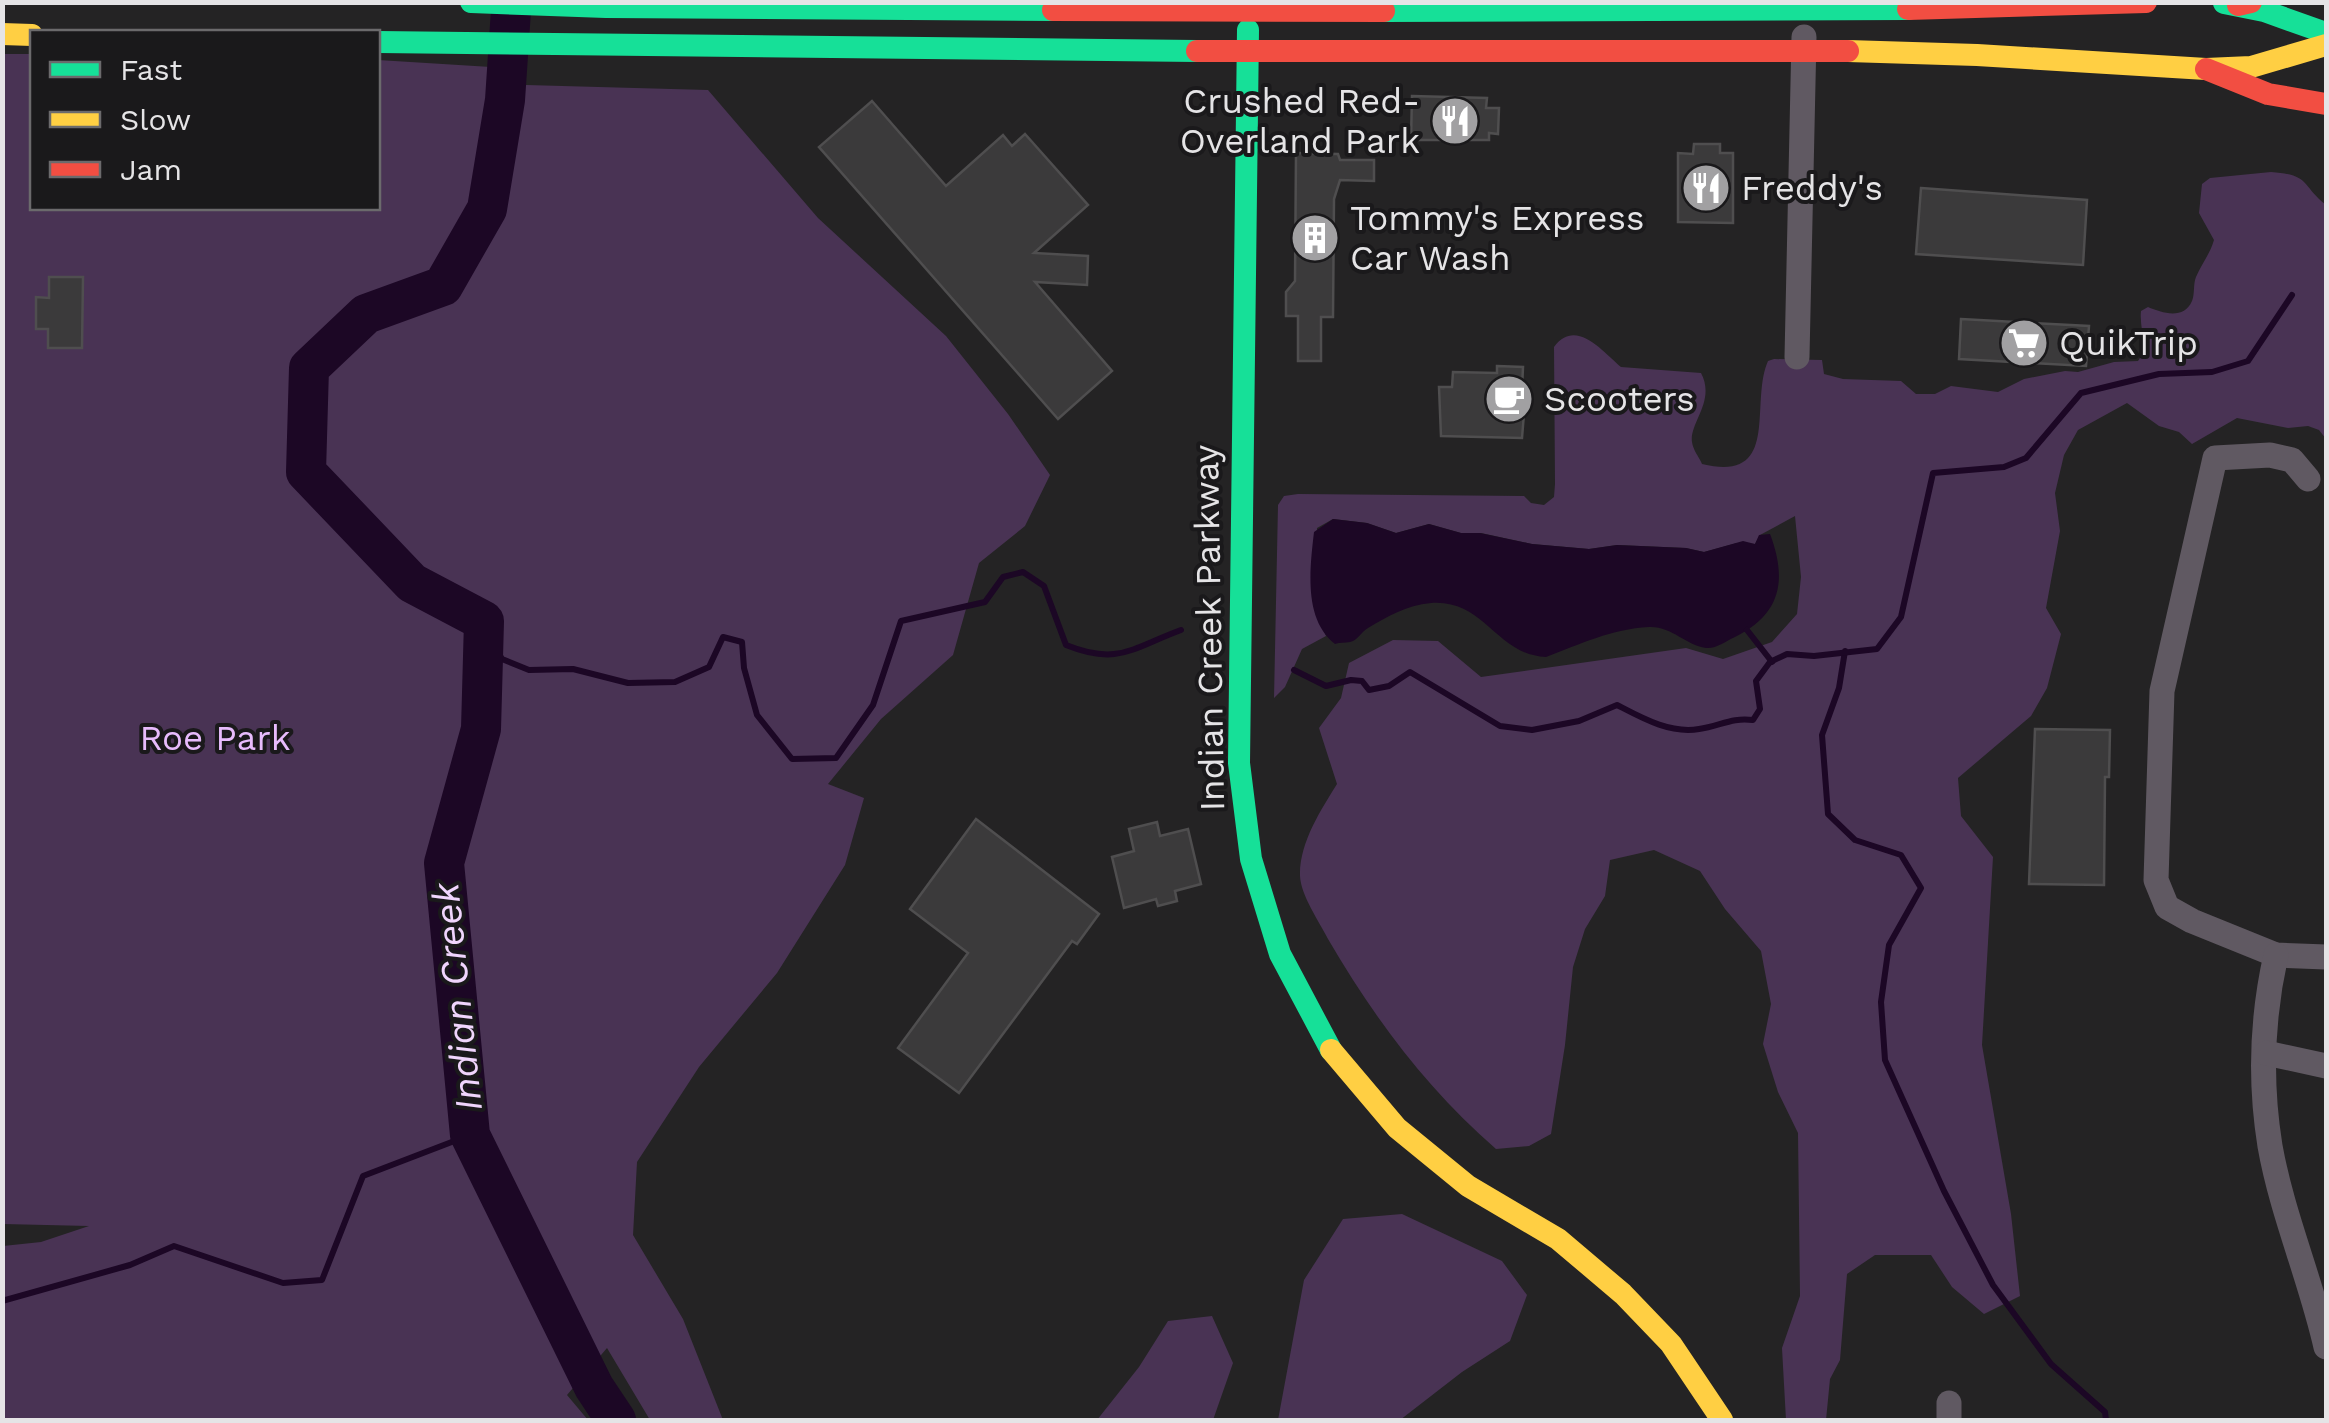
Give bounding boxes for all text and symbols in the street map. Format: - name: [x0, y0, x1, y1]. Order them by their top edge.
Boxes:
- legend: [30, 30, 380, 210]
- text: Fast: [120, 52, 183, 87]
- place label: Crushed Red- Overland Park: [1180, 80, 1420, 162]
- restaurant icon: Crushed Red- Overland Park: [1429, 95, 1481, 147]
- text: Slow: [120, 102, 191, 137]
- text: Jam: [120, 152, 182, 187]
- restaurant icon: Freddy's: [1680, 162, 1732, 214]
- place label: Freddy's: [1741, 167, 1883, 209]
- place label: Tommy's Express Car Wash: [1350, 197, 1644, 279]
- building icon: Tommy's Express Car Wash: [1289, 212, 1341, 264]
- supermarket icon: QuikTrip: [1998, 317, 2050, 369]
- place label: QuikTrip: [2059, 322, 2198, 364]
- cafe icon: Scooters: [1483, 373, 1535, 425]
- place label: Scooters: [1544, 378, 1695, 420]
- street label: Indian Creek Parkway: [1185, 444, 1233, 812]
- park label: Roe Park: [139, 717, 291, 759]
- water label: Indian Creek: [423, 879, 491, 1113]

